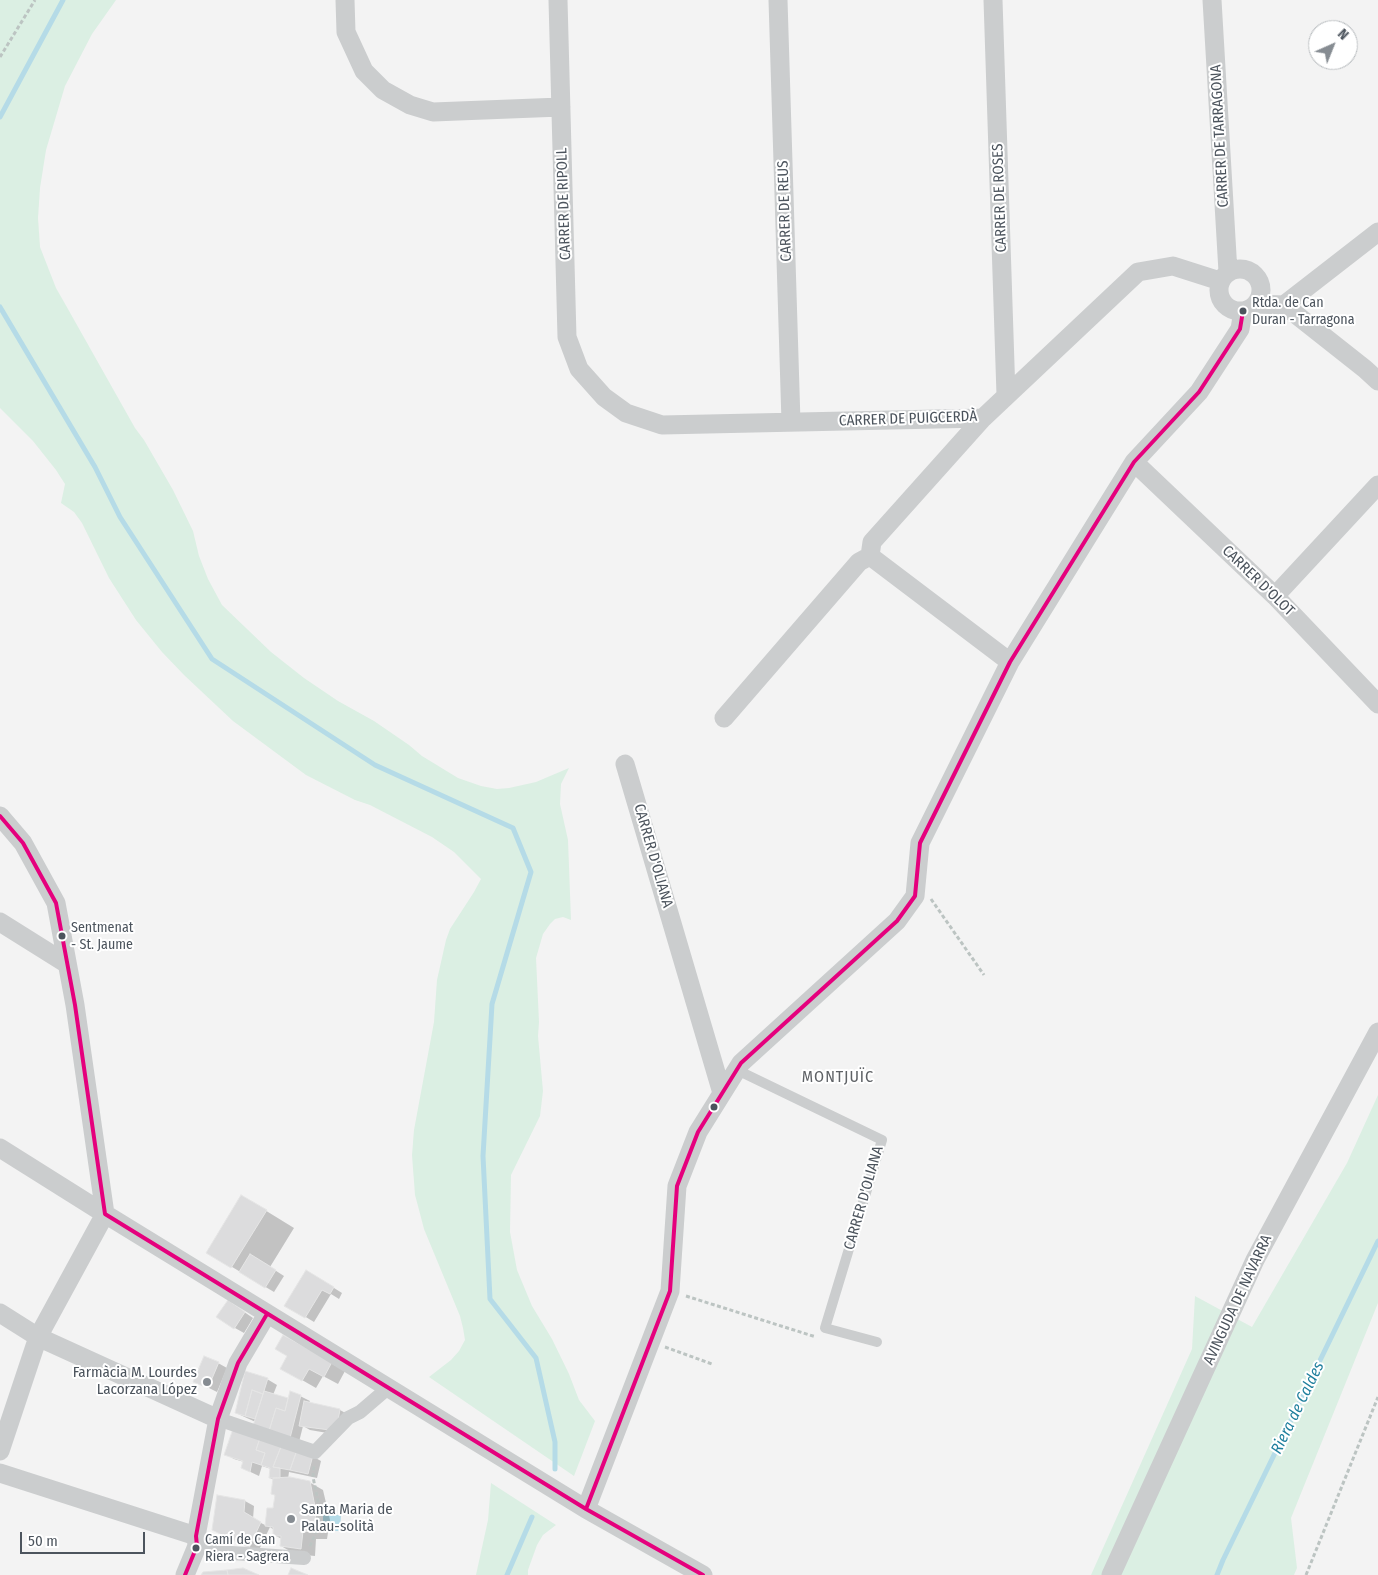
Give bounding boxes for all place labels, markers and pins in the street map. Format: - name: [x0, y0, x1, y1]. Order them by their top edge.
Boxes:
- place label: Rtda. de Can Duran - Tarragona: [1252, 295, 1355, 328]
- marker: Rtda. de Can Duran - Tarragona: [1238, 306, 1248, 316]
- place label: Sentmenat - St. Jaume: [71, 920, 133, 952]
- marker: Sentmenat - St. Jaume: [57, 931, 67, 941]
- unlabelled marker: [709, 1102, 719, 1112]
- place label: Farmàcia M. Lourdes Lacorzana López: [73, 1364, 197, 1399]
- marker: Farmàcia M. Lourdes Lacorzana López: [201, 1376, 213, 1388]
- place label: Santa Maria de Palau-solità: [301, 1501, 393, 1536]
- marker: Santa Maria de Palau-solità: [285, 1513, 297, 1525]
- place label: Camí de Can Riera - Sagrera: [205, 1532, 289, 1564]
- marker: Camí de Can Riera - Sagrera: [191, 1543, 201, 1553]

